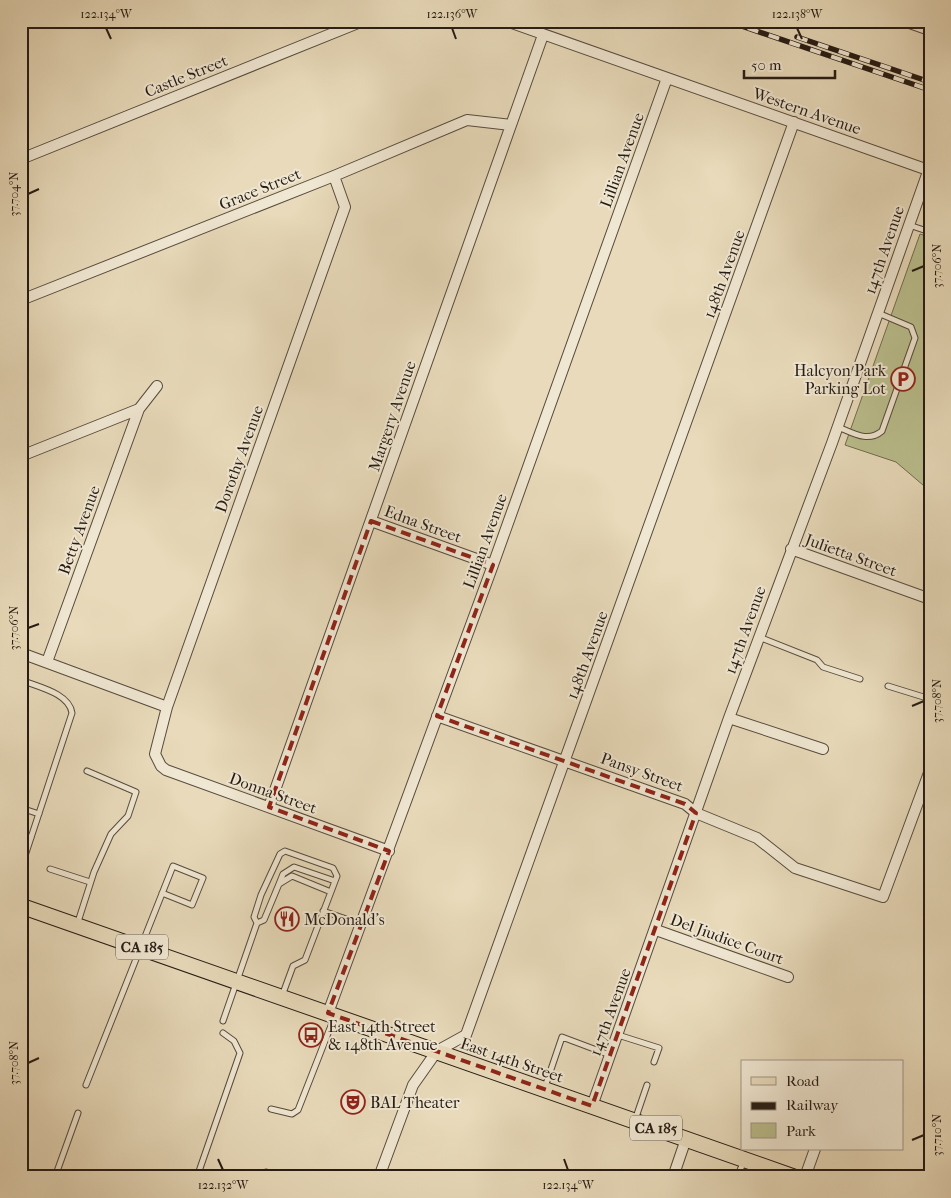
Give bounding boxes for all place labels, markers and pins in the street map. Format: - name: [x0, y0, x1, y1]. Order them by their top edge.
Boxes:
- place label: Halcyon Park Parking Lot: [794, 361, 887, 398]
- parking icon: Halcyon Park Parking Lot: [890, 366, 916, 392]
- restaurant icon: McDonald's: [274, 906, 300, 932]
- place label: McDonald's: [304, 910, 385, 929]
- place label: East 14th Street & 148th Avenue: [328, 1017, 438, 1054]
- bus stop icon: East 14th Street & 148th Avenue: [298, 1022, 324, 1048]
- theatre icon: BAL Theater: [340, 1089, 366, 1115]
- place label: BAL Theater: [370, 1093, 460, 1112]

